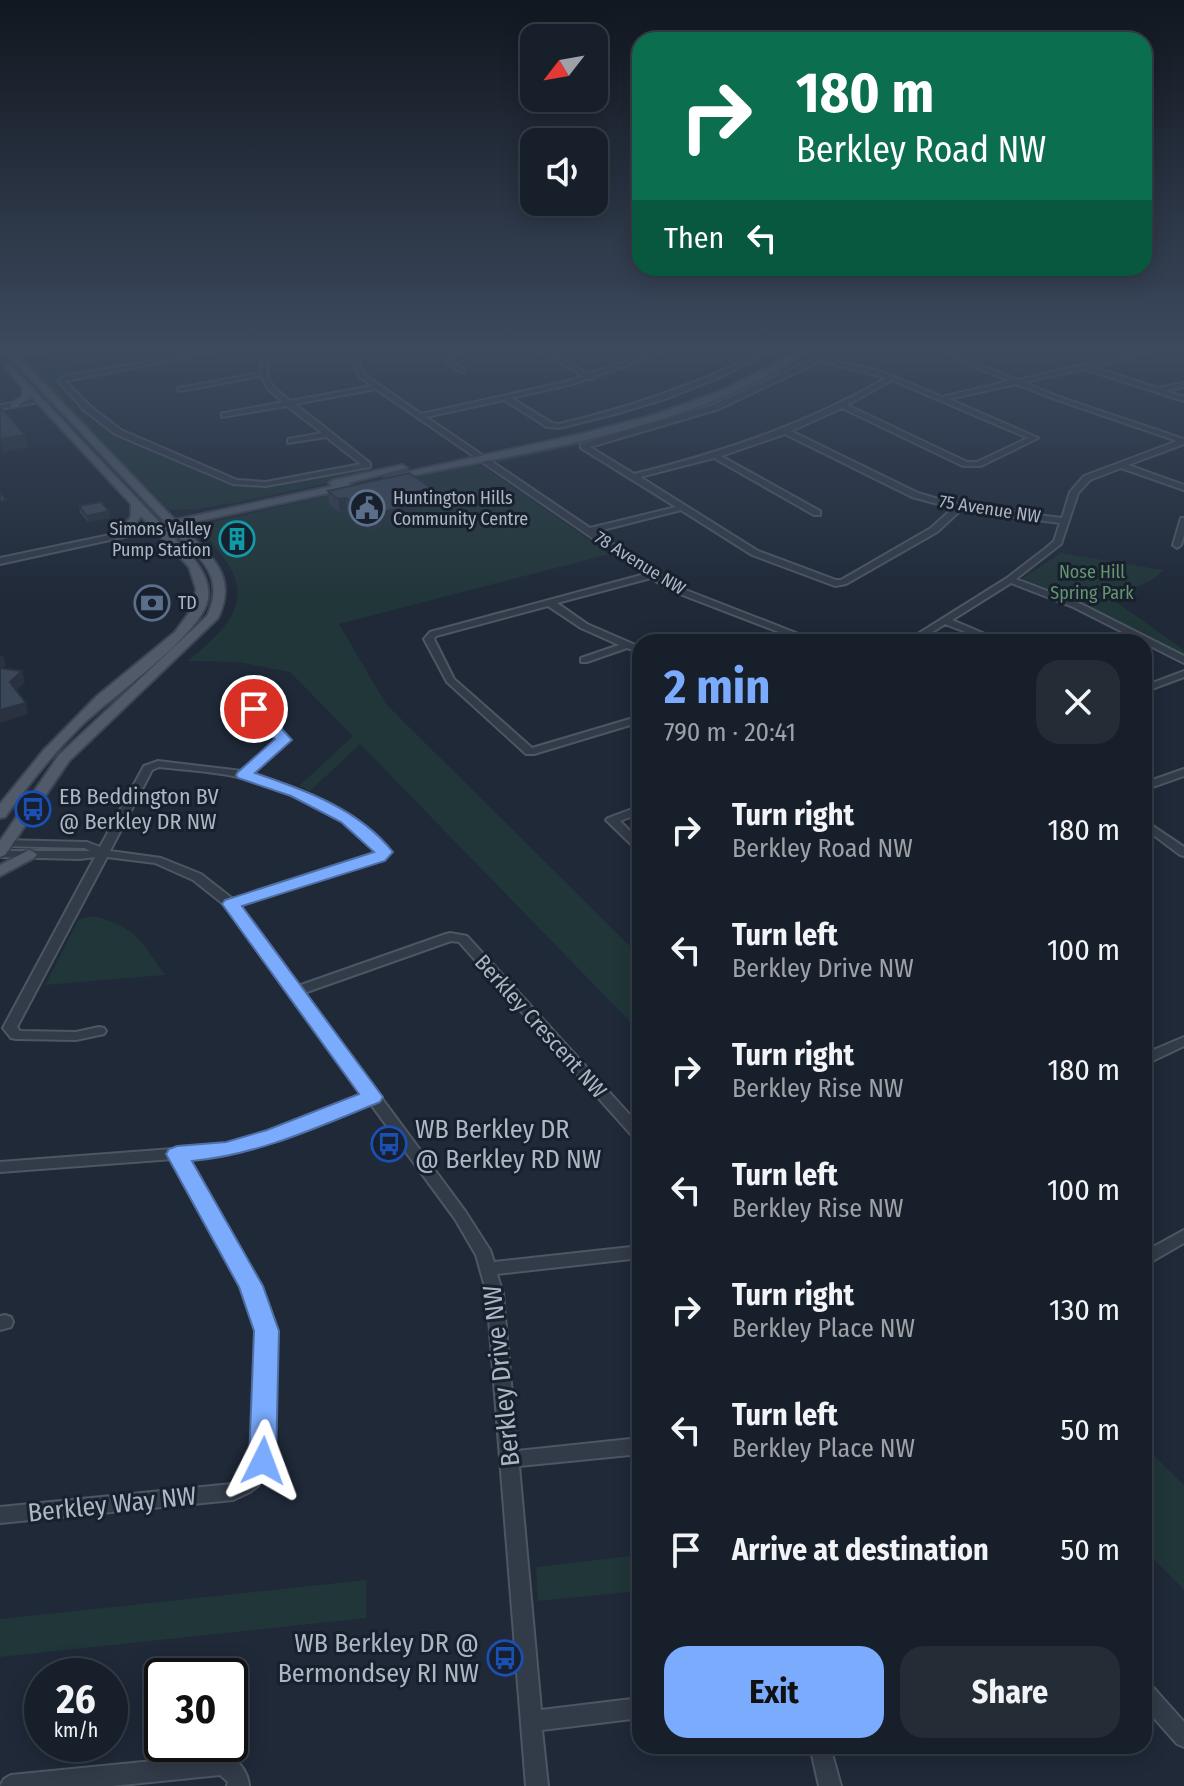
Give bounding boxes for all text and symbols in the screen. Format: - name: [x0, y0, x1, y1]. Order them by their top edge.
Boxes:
- north arrow: [520, 24, 608, 112]
- map controls: [520, 24, 608, 216]
- text: 180 m: [796, 60, 934, 127]
- icon: right: [664, 64, 768, 168]
- button: sound: [520, 128, 608, 216]
- text: Berkley Road NW: [796, 128, 1046, 172]
- icon: left: [740, 216, 784, 260]
- text: Then: [664, 220, 724, 256]
- place label: Huntington Hills Community Centre: [393, 487, 528, 530]
- public building icon: Huntington Hills Community Centre: [348, 489, 386, 527]
- street label: 75 Avenue NW: [938, 490, 1043, 528]
- place label: Simons Valley Pump Station: [109, 518, 211, 561]
- building icon: Simons Valley Pump Station: [218, 520, 256, 558]
- street label: 78 Avenue NW: [591, 526, 690, 600]
- park label: Nose Hill Spring Park: [1050, 561, 1134, 604]
- bank icon: TD: [133, 584, 171, 622]
- place label: TD: [178, 592, 197, 614]
- text: 2 min: [664, 658, 770, 716]
- button: close: [1036, 660, 1120, 744]
- pin: [220, 675, 288, 743]
- icon: arrive: [232, 687, 276, 731]
- text: 790 m · 20:41: [664, 717, 796, 748]
- place label: EB Beddington BV @ Berkley DR NW: [59, 783, 219, 835]
- bus stop icon: EB Beddington BV @ Berkley DR NW: [14, 790, 52, 828]
- text: Turn right: [732, 797, 854, 833]
- icon: right: [664, 808, 708, 852]
- text: 180 m: [1048, 812, 1120, 848]
- text: Berkley Road NW: [732, 833, 913, 864]
- text: Turn left: [732, 917, 838, 953]
- icon: left: [664, 928, 708, 972]
- text: 100 m: [1047, 932, 1120, 968]
- street label: Berkley Crescent NW: [469, 949, 612, 1104]
- text: Berkley Drive NW: [732, 953, 914, 984]
- text: Turn right: [732, 1037, 854, 1073]
- icon: right: [664, 1048, 708, 1092]
- text: 180 m: [1048, 1052, 1120, 1088]
- text: Berkley Rise NW: [732, 1073, 903, 1104]
- place label: WB Berkley DR @ Berkley RD NW: [415, 1114, 601, 1175]
- bus stop icon: WB Berkley DR @ Berkley RD NW: [370, 1125, 408, 1163]
- text: Turn left: [732, 1157, 838, 1193]
- icon: left: [664, 1168, 708, 1212]
- text: 100 m: [1047, 1172, 1120, 1208]
- text: Berkley Rise NW: [732, 1193, 903, 1224]
- text: Turn right: [732, 1277, 854, 1313]
- street label: Berkley Drive NW: [477, 1284, 526, 1468]
- icon: right: [664, 1288, 708, 1332]
- text: 130 m: [1049, 1292, 1120, 1328]
- text: Berkley Place NW: [732, 1313, 915, 1344]
- text: Turn left: [732, 1397, 838, 1433]
- icon: left: [664, 1408, 708, 1452]
- text: 50 m: [1060, 1412, 1120, 1448]
- position arrow: [221, 1419, 305, 1503]
- text: Berkley Place NW: [732, 1433, 915, 1464]
- street label: Berkley Way NW: [26, 1480, 198, 1529]
- icon: arrive: [664, 1528, 708, 1572]
- text: Arrive at destination: [732, 1532, 989, 1568]
- text: 50 m: [1060, 1532, 1120, 1568]
- place label: WB Berkley DR @ Bermondsey RI NW: [278, 1628, 479, 1689]
- bus stop icon: WB Berkley DR @ Bermondsey RI NW: [486, 1639, 524, 1677]
- button: Exit: [664, 1646, 884, 1738]
- button: Share: [900, 1646, 1120, 1738]
- speed limit sign: 30: [144, 1658, 248, 1762]
- text: 26: [56, 1676, 96, 1724]
- text: km/h: [54, 1718, 98, 1742]

